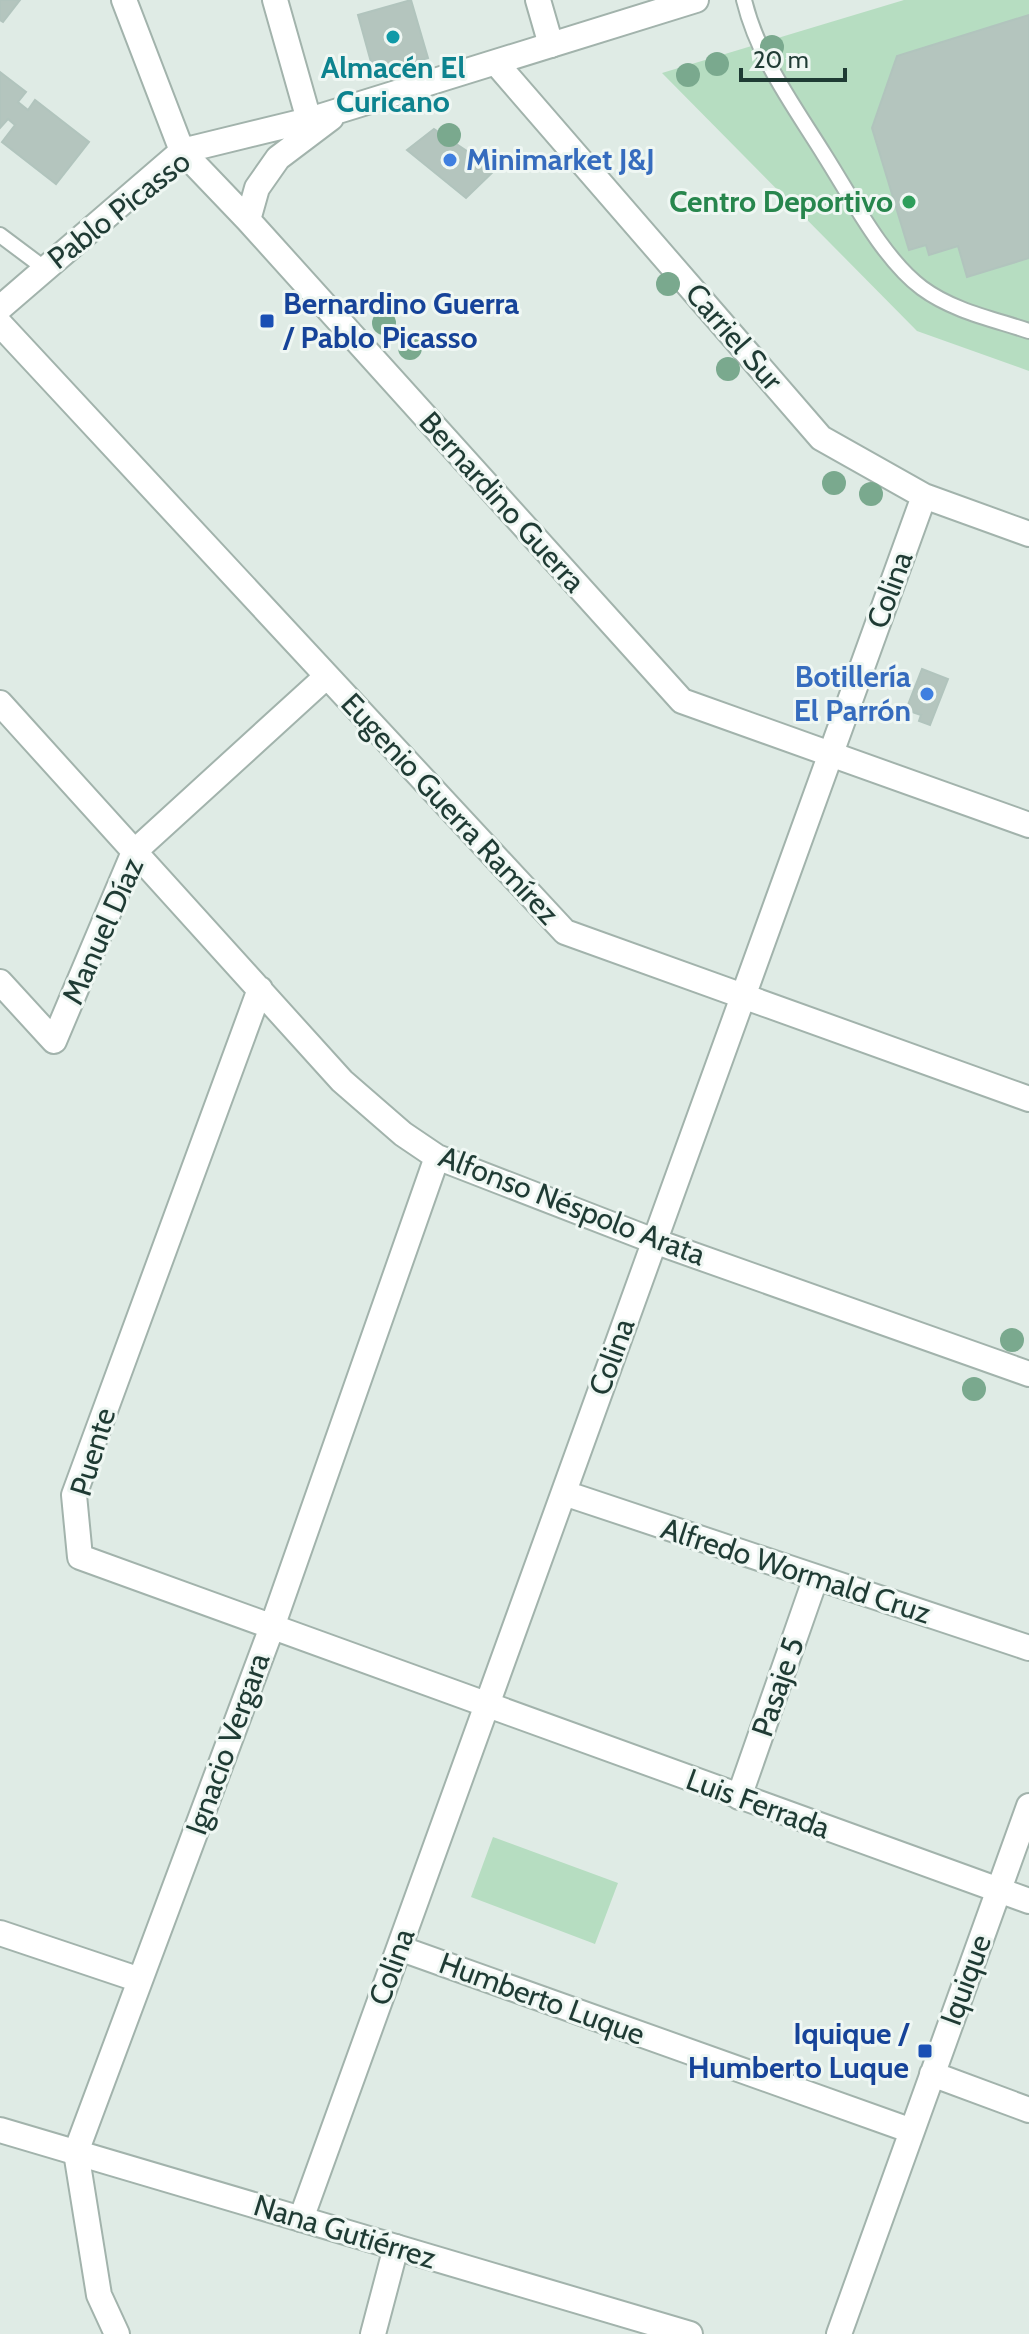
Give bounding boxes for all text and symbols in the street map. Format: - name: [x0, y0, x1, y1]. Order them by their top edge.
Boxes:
- marker: Almacén El Curicano: [384, 28, 402, 46]
- scale bar: [741, 32, 845, 82]
- text: 20 m: [753, 45, 809, 74]
- place label: Almacén El Curicano: [321, 49, 465, 120]
- place label: Minimarket J&J: [466, 141, 655, 178]
- street label: Pablo Picasso: [40, 142, 197, 277]
- marker: Minimarket J&J: [441, 151, 459, 169]
- place label: Centro Deportivo: [669, 183, 893, 220]
- marker: Centro Deportivo: [900, 193, 918, 211]
- street label: Carriel Sur: [678, 276, 791, 398]
- place label: Bernardino Guerra / Pablo Picasso: [282, 285, 519, 356]
- marker: Bernardino Guerra / Pablo Picasso: [258, 312, 276, 330]
- street label: Bernardino Guerra: [412, 404, 594, 600]
- street label: Colina: [859, 546, 921, 633]
- place label: Botillería El Parrón: [794, 658, 911, 729]
- street label: Eugenio Guerra Ramírez: [334, 685, 567, 932]
- marker: Botillería El Parrón: [918, 685, 936, 703]
- street label: Manuel Díaz: [54, 852, 151, 1010]
- street label: Alfonso Néspolo Arata: [434, 1138, 711, 1274]
- street label: Colina: [581, 1313, 643, 1400]
- street label: Puente: [62, 1403, 123, 1500]
- street label: Alfredo Wormald Cruz: [657, 1509, 936, 1632]
- street label: Pasaje 5: [743, 1632, 812, 1741]
- street label: Ignacio Vergara: [178, 1647, 278, 1840]
- street label: Luis Ferrada: [681, 1760, 836, 1847]
- street label: Colina: [361, 1923, 423, 2010]
- street label: Iquique: [932, 1929, 999, 2030]
- street label: Humberto Luque: [434, 1944, 650, 2053]
- place label: Iquique / Humberto Luque: [688, 2015, 910, 2086]
- marker: Iquique / Humberto Luque: [916, 2042, 934, 2060]
- street label: Nana Gutiérrez: [250, 2186, 441, 2277]

